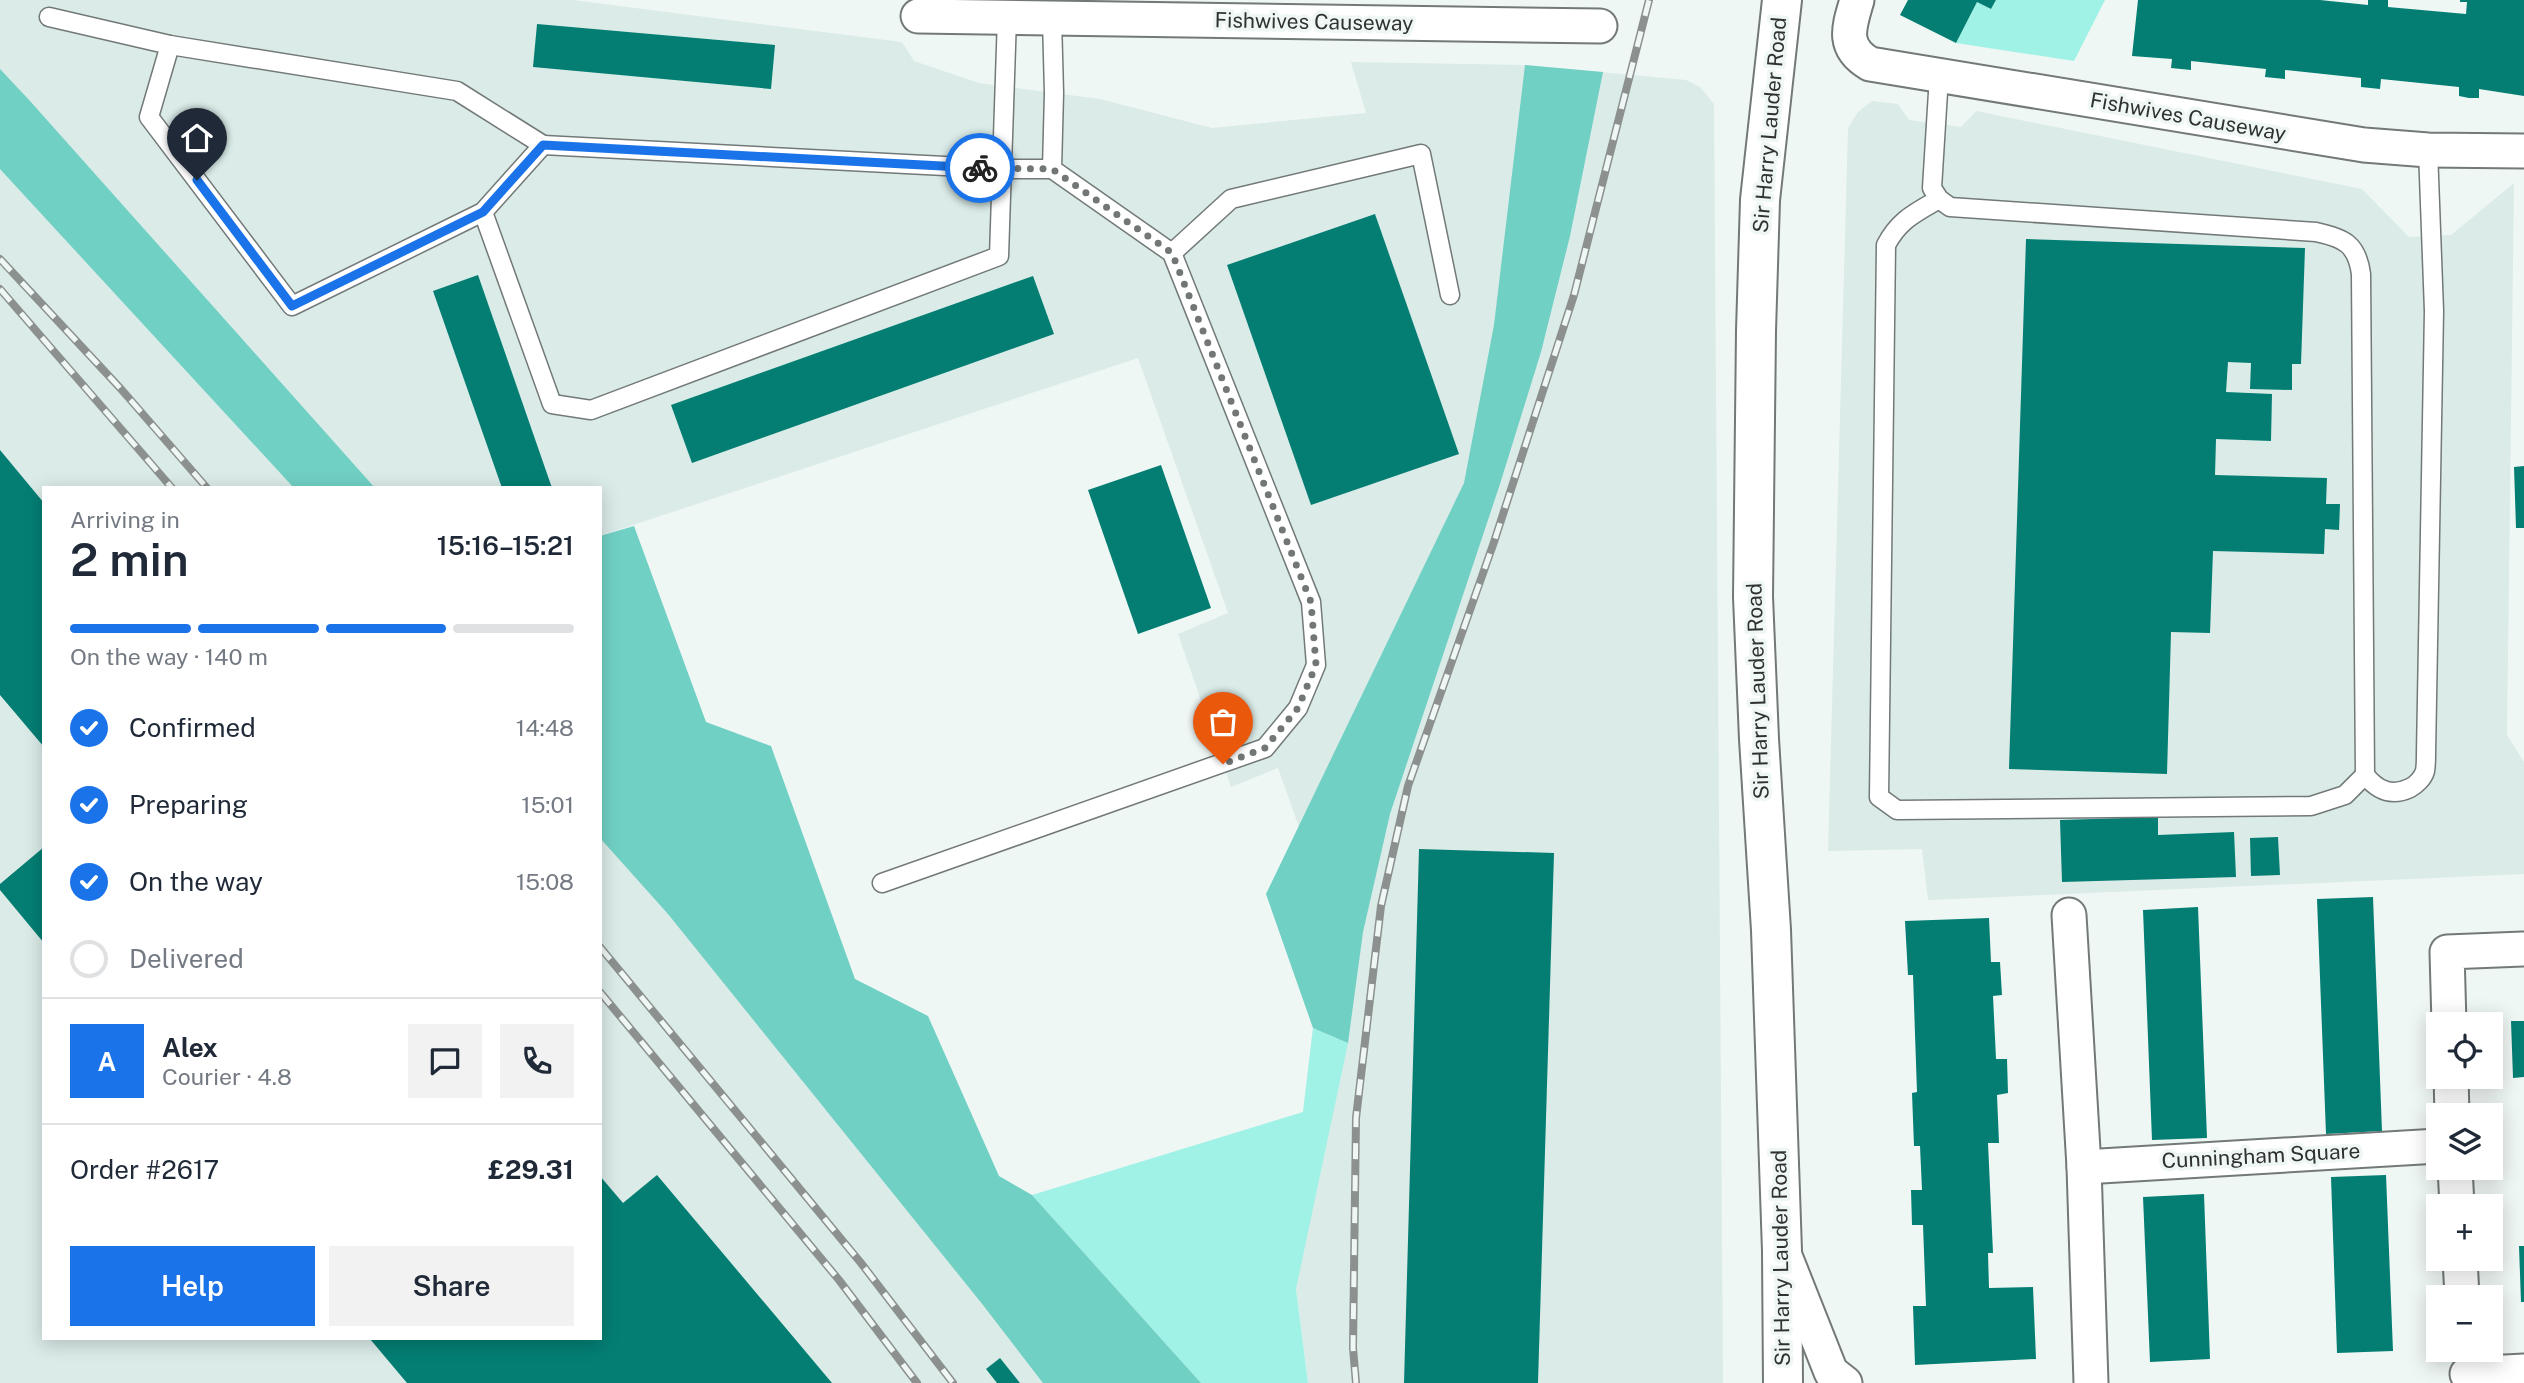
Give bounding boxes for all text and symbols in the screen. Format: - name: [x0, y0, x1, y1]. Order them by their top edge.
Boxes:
- street label: Fishwives Causeway: [1214, 7, 1414, 36]
- street label: Sir Harry Lauder Road: [1748, 16, 1791, 234]
- street label: Fishwives Causeway: [2088, 87, 2288, 146]
- pin: [167, 108, 227, 180]
- icon: home: [178, 119, 216, 157]
- courier: [945, 133, 1015, 203]
- icon: bike: [961, 149, 999, 187]
- text: Arriving in: [70, 506, 180, 533]
- text: 15:16–15:21: [437, 530, 574, 561]
- text: 2 min: [70, 532, 189, 586]
- street label: Sir Harry Lauder Road: [1741, 582, 1774, 800]
- text: On the way · 140 m: [70, 643, 268, 670]
- pin: [1193, 692, 1253, 764]
- icon: bag: [1204, 703, 1242, 741]
- icon: check: [70, 709, 108, 747]
- text: Confirmed: [129, 712, 256, 743]
- text: 14:48: [516, 714, 574, 741]
- icon: check: [70, 786, 108, 824]
- text: Preparing: [129, 789, 248, 820]
- text: 15:01: [521, 791, 574, 818]
- icon: check: [70, 863, 108, 901]
- text: On the way: [129, 866, 263, 897]
- text: 15:08: [516, 868, 574, 895]
- text: Delivered: [129, 943, 244, 974]
- map controls: [2426, 1012, 2503, 1362]
- button: locate: [2426, 1012, 2503, 1089]
- button: chat: [408, 1024, 482, 1098]
- button: phone: [500, 1024, 574, 1098]
- text: Alex: [162, 1032, 218, 1063]
- text: A: [98, 1046, 116, 1077]
- text: Courier · 4.8: [162, 1063, 292, 1090]
- button: layers: [2426, 1103, 2503, 1180]
- street label: Cunningham Square: [2161, 1138, 2361, 1173]
- street label: Sir Harry Lauder Road: [1766, 1150, 1795, 1366]
- text: Order #2617: [70, 1154, 219, 1185]
- text: £29.31: [488, 1154, 574, 1185]
- button: +: [2426, 1194, 2503, 1271]
- button: Help: [70, 1246, 315, 1326]
- button: Share: [329, 1246, 574, 1326]
- button: −: [2426, 1285, 2503, 1362]

